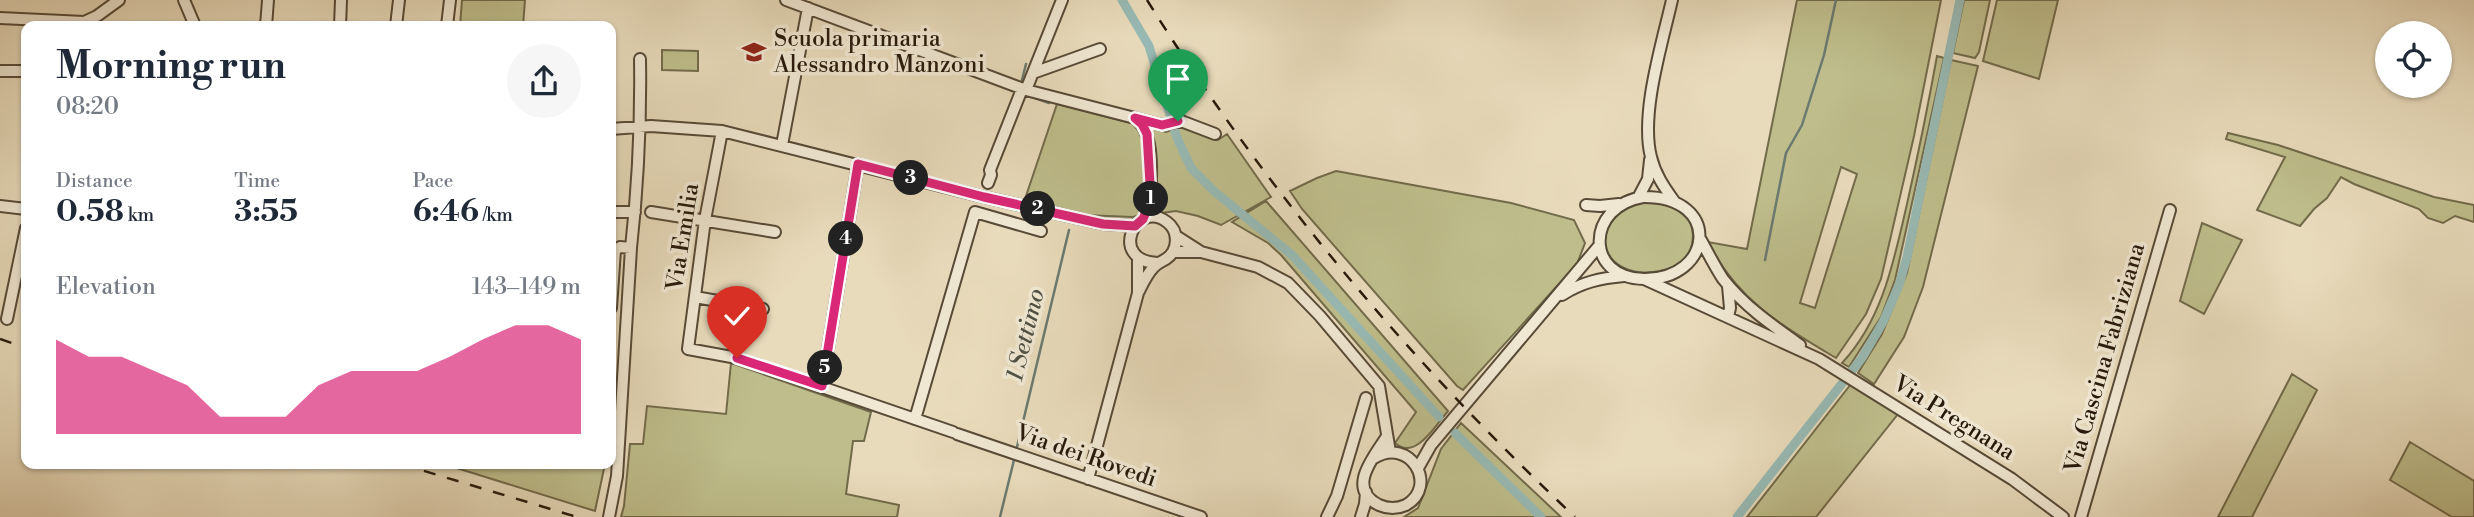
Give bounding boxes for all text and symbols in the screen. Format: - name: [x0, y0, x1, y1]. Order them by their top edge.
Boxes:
- map controls: [2375, 21, 2452, 98]
- button: locate: [2375, 21, 2452, 98]
- place label: Scuola primaria Alessandro Manzoni: [773, 25, 985, 79]
- school or university icon: Scuola primaria Alessandro Manzoni: [740, 38, 768, 66]
- text: Morning run: [56, 43, 286, 90]
- button: share: [507, 44, 581, 118]
- pin: [1148, 49, 1208, 121]
- icon: arrive: [1159, 60, 1197, 98]
- text: 08:20: [56, 93, 119, 121]
- pin: 3: [894, 160, 928, 196]
- text: 3: [905, 165, 916, 189]
- text: Distance: [56, 169, 133, 193]
- text: Time: [234, 169, 280, 193]
- text: Pace: [413, 169, 453, 193]
- street label: Via Emilia: [661, 181, 705, 294]
- pin: 1: [1134, 182, 1168, 216]
- text: 1: [1146, 186, 1155, 210]
- pin: 2: [1020, 192, 1056, 227]
- text: 0.58: [56, 193, 124, 231]
- text: 3:55: [234, 193, 298, 231]
- text: 6:46: [413, 193, 479, 231]
- text: 2: [1032, 196, 1043, 220]
- text: km: [124, 203, 154, 227]
- text: /km: [479, 203, 513, 227]
- pin: 4: [828, 222, 864, 256]
- text: 4: [839, 226, 852, 250]
- street label: Via Cascina Fabriziana: [2058, 239, 2151, 477]
- text: Elevation: [56, 273, 156, 301]
- text: 143–149 m: [472, 273, 581, 301]
- pin: [707, 286, 767, 358]
- water label: 1 Settimo: [1000, 286, 1052, 384]
- icon: check: [718, 297, 756, 335]
- pin: 5: [808, 350, 842, 386]
- text: 5: [819, 355, 830, 379]
- street label: Via Pregnana: [1887, 369, 2021, 467]
- street label: Via dei Rovedi: [1011, 418, 1160, 493]

